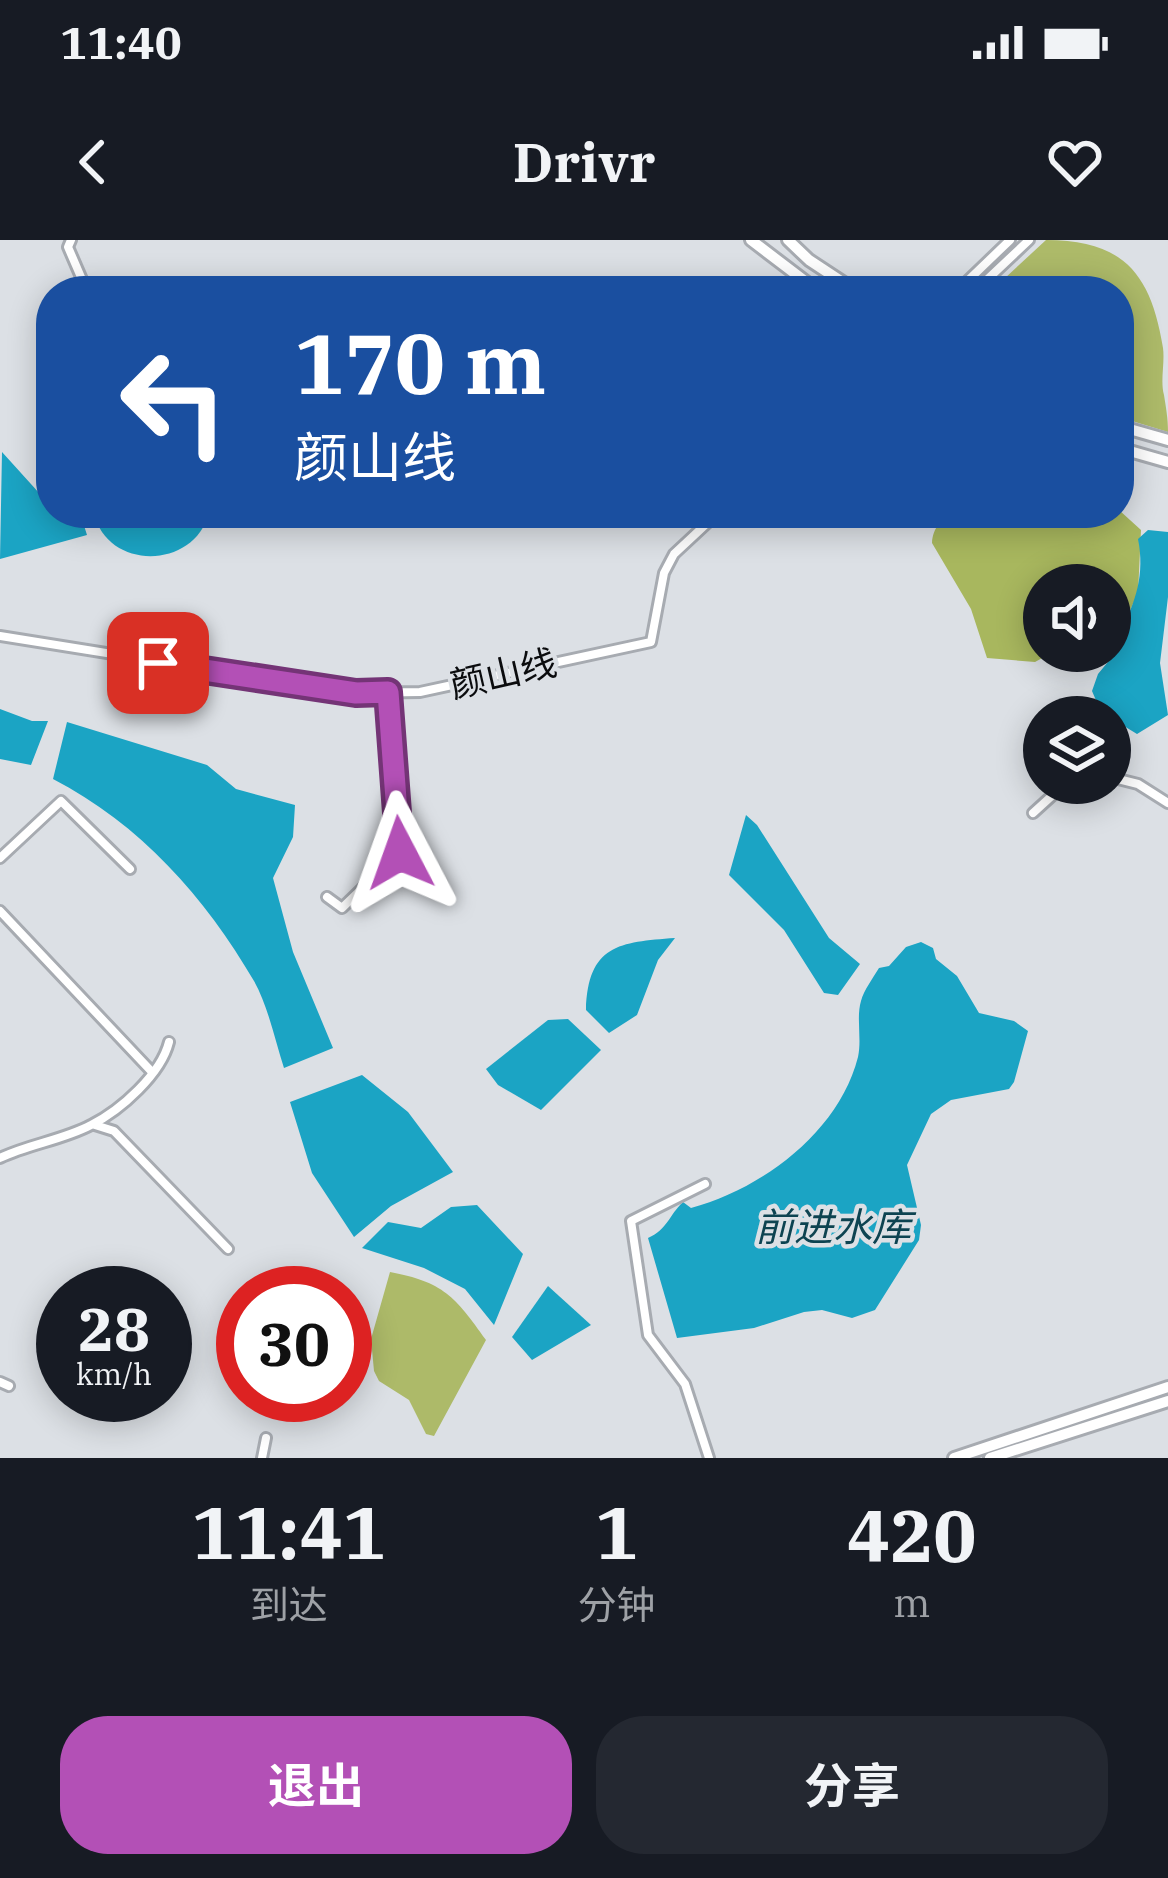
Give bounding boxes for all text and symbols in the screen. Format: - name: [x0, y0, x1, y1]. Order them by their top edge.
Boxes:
- text: 11:40: [60, 13, 182, 71]
- text: Drivr: [513, 127, 655, 197]
- icon: back: [60, 129, 126, 195]
- icon: heart: [1042, 129, 1108, 195]
- text: 170 m: [294, 308, 546, 417]
- icon: left: [96, 324, 252, 480]
- text: 颜山线: [294, 422, 456, 492]
- map controls: [1023, 564, 1131, 804]
- button: sound: [1023, 564, 1131, 672]
- pin: [107, 612, 209, 714]
- icon: arrive: [125, 630, 191, 696]
- street label: 颜山线: [445, 638, 561, 708]
- button: layers: [1023, 696, 1131, 804]
- position arrow: [337, 790, 463, 916]
- water label: 前进水库: [755, 1201, 917, 1252]
- speed limit sign: 30: [216, 1266, 372, 1422]
- text: 28: [78, 1289, 150, 1368]
- text: km/h: [76, 1354, 152, 1393]
- text: 11:41: [191, 1485, 386, 1579]
- text: 1: [595, 1485, 638, 1579]
- text: 420: [847, 1488, 977, 1582]
- text: m: [893, 1577, 930, 1628]
- text: 到达: [250, 1579, 328, 1630]
- text: 分钟: [578, 1579, 656, 1630]
- button: 退出: [60, 1716, 572, 1854]
- button: 分享: [596, 1716, 1108, 1854]

